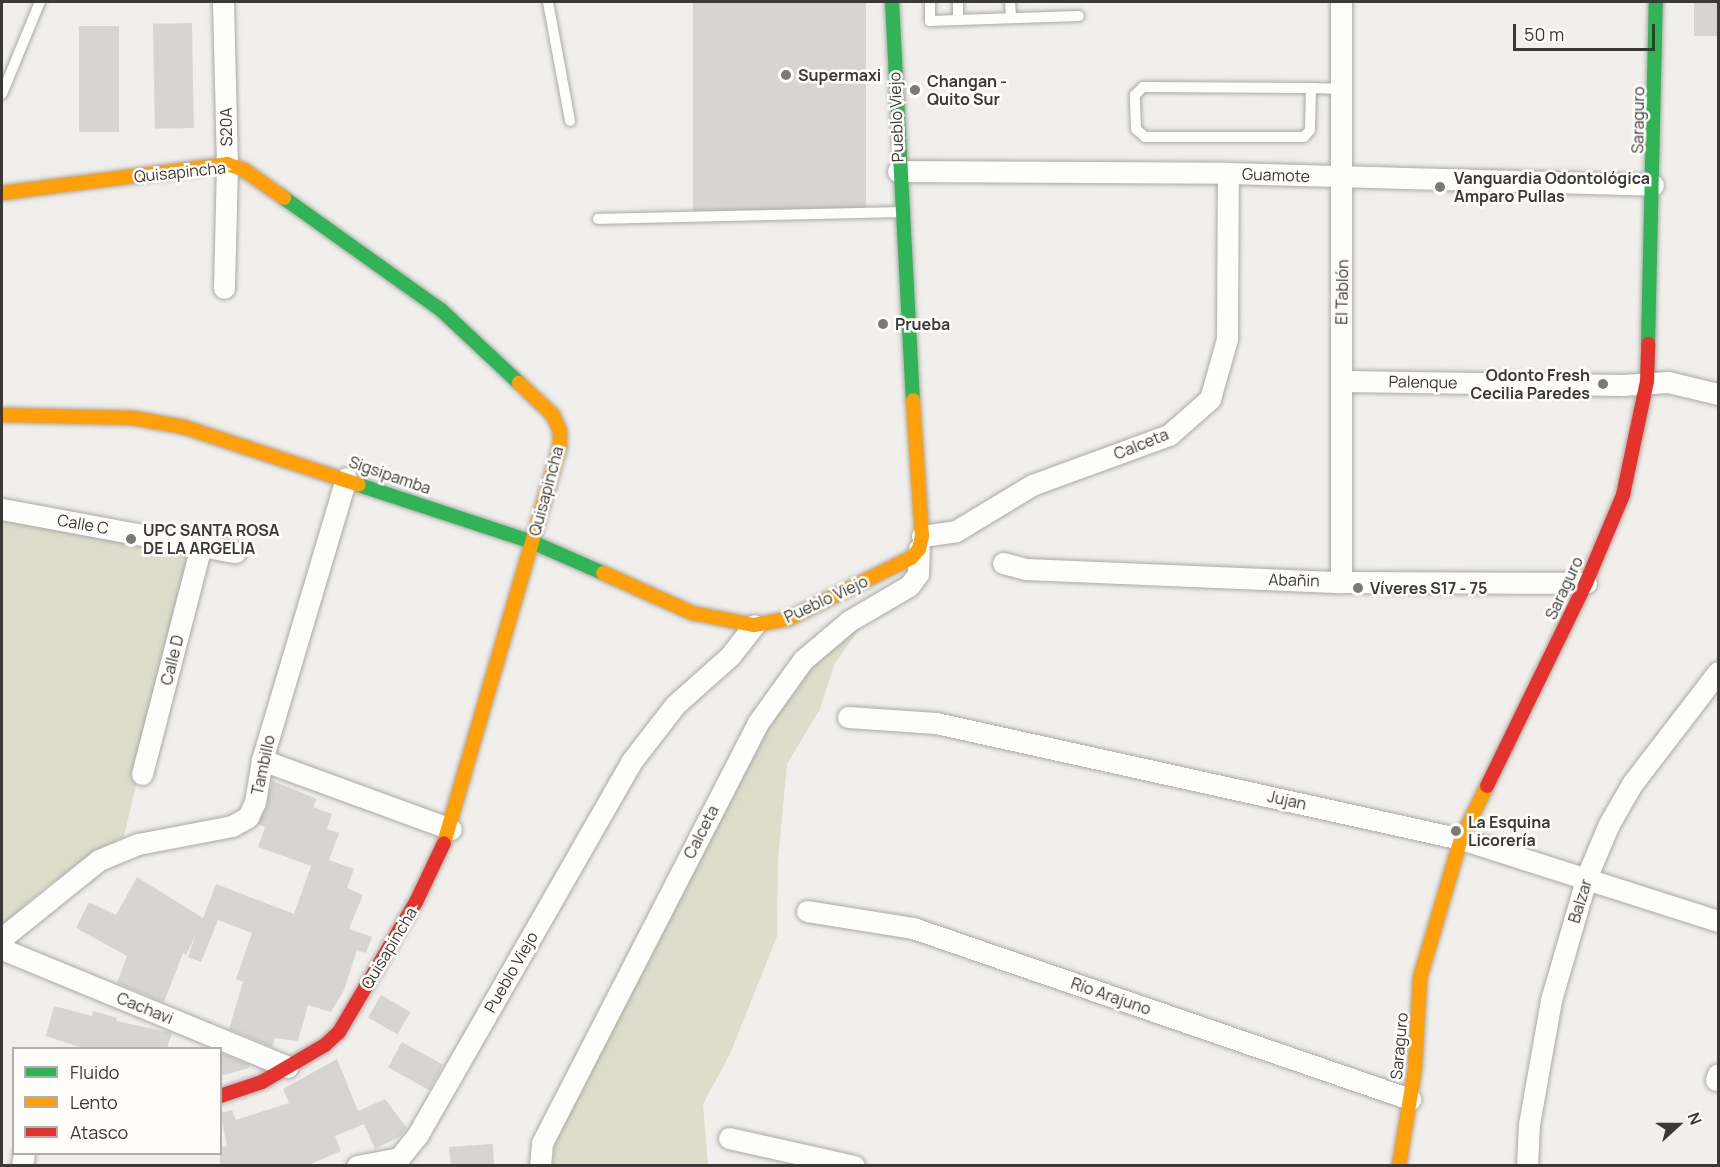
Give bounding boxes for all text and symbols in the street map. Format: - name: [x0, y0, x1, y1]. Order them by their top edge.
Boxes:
- scale bar: [1516, 12, 1658, 50]
- text: 50 m: [1524, 22, 1564, 46]
- place label: Supermaxi: [798, 65, 881, 85]
- marker: Supermaxi: [779, 68, 793, 82]
- place label: Changan - Quito Sur: [927, 71, 1007, 109]
- street label: Pueblo Viejo: [885, 72, 907, 162]
- marker: Changan - Quito Sur: [908, 83, 922, 97]
- street label: Saraguro: [1628, 86, 1648, 154]
- street label: S20A: [216, 107, 236, 147]
- street label: Quisapincha: [133, 158, 227, 186]
- street label: Guamote: [1242, 164, 1310, 186]
- place label: Vanguardia Odontológica Amparo Pullas: [1454, 168, 1650, 206]
- marker: Vanguardia Odontológica Amparo Pullas: [1431, 178, 1449, 196]
- street label: El Tablón: [1332, 259, 1352, 325]
- place label: Prueba: [895, 314, 950, 334]
- marker: Prueba: [876, 317, 890, 331]
- place label: Odonto Fresh Cecilia Paredes: [1470, 365, 1590, 403]
- street label: Palenque: [1388, 372, 1458, 392]
- marker: Odonto Fresh Cecilia Paredes: [1594, 375, 1612, 393]
- street label: Calceta: [1111, 424, 1171, 464]
- street label: Quisapincha: [525, 444, 567, 538]
- street label: Sigsipamba: [346, 452, 434, 498]
- street label: Calle C: [56, 510, 110, 538]
- place label: UPC SANTA ROSA DE LA ARGELIA: [143, 520, 280, 558]
- marker: UPC SANTA ROSA DE LA ARGELIA: [124, 532, 138, 546]
- street label: Saraguro: [1541, 554, 1587, 622]
- street label: Abañin: [1268, 570, 1320, 590]
- street label: Pueblo Viejo: [781, 571, 871, 627]
- place label: Víveres S17 - 75: [1370, 578, 1487, 598]
- marker: Víveres S17 - 75: [1351, 581, 1365, 595]
- street label: Calle D: [157, 633, 187, 687]
- street label: Tambillo: [247, 733, 279, 797]
- street label: Jujan: [1266, 787, 1308, 813]
- street label: Calceta: [679, 802, 723, 862]
- place label: La Esquina Licorería: [1468, 812, 1551, 850]
- marker: La Esquina Licorería: [1449, 824, 1463, 838]
- street label: Balzar: [1564, 877, 1596, 925]
- street label: Quisapincha: [357, 904, 421, 992]
- street label: Pueblo Viejo: [480, 928, 542, 1016]
- street label: Río Arajuno: [1068, 973, 1154, 1019]
- street label: Cachavi: [114, 988, 176, 1028]
- street label: Saraguro: [1387, 1012, 1411, 1080]
- legend: [12, 1047, 222, 1155]
- text: Fluido: [70, 1060, 119, 1084]
- text: Lento: [70, 1090, 118, 1114]
- north arrow: [1648, 1095, 1708, 1155]
- text: N: [1682, 1109, 1707, 1128]
- text: Atasco: [70, 1120, 128, 1144]

